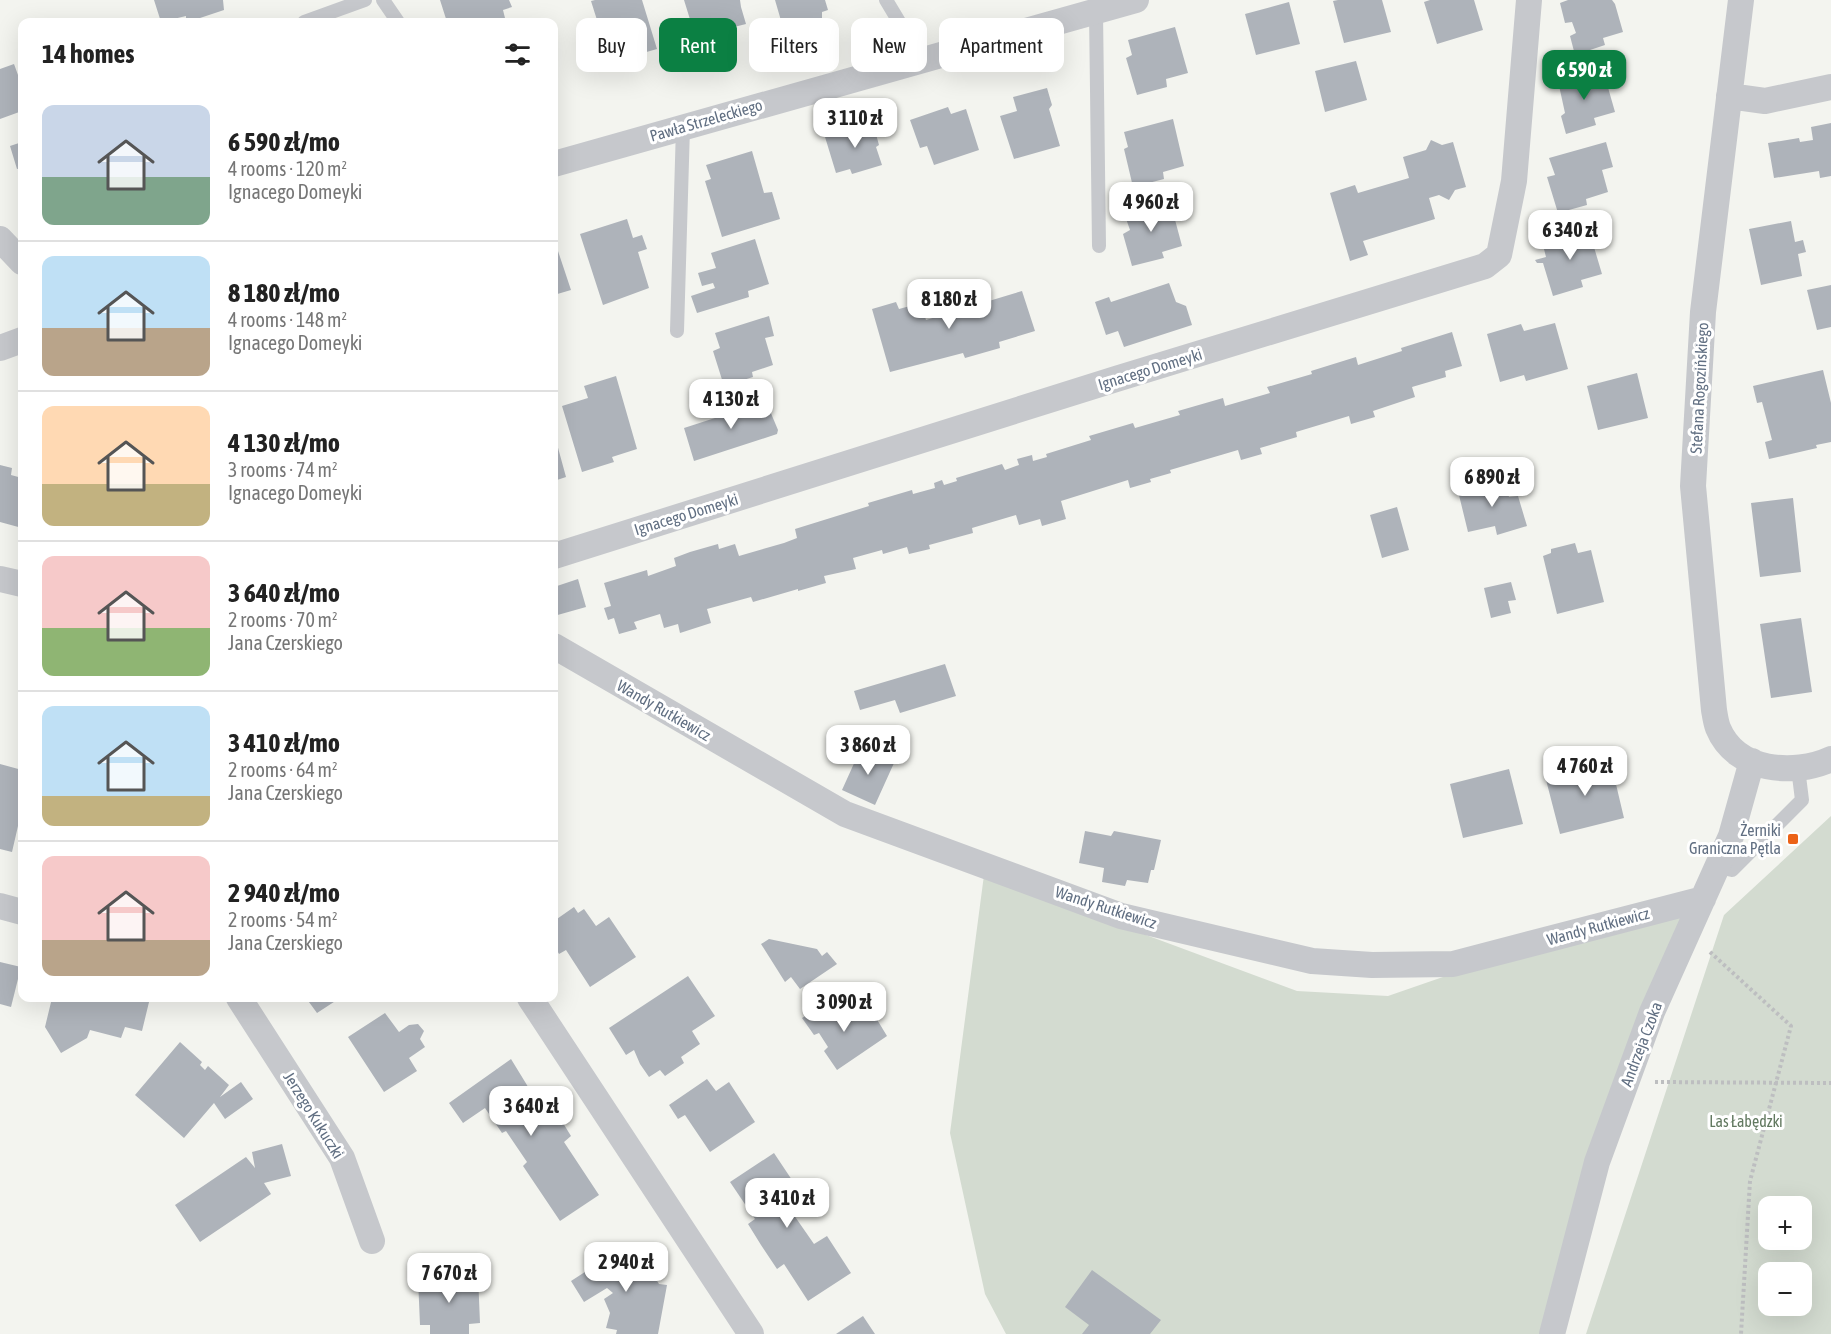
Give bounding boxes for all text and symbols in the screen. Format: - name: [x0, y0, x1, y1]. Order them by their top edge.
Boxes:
- chip: Buy: [576, 18, 647, 72]
- chip: Rent: [659, 18, 737, 72]
- chip: Filters: [749, 18, 839, 72]
- chip: New: [851, 18, 927, 72]
- chip: Apartment: [939, 18, 1064, 72]
- icon: filters: [501, 38, 534, 71]
- text: 14 homes: [42, 39, 135, 69]
- pin: 6 590 zł: [1522, 50, 1646, 101]
- text: 6 590 zł: [1556, 58, 1612, 81]
- street label: Pawła Strzeleckiego: [648, 95, 765, 146]
- pin: 3 110 zł: [793, 98, 917, 149]
- text: 3 110 zł: [827, 106, 883, 129]
- text: 6 590 zł/mo: [228, 127, 340, 157]
- icon: home: [90, 129, 162, 201]
- text: 4 rooms · 120 m²: [228, 157, 347, 180]
- text: Ignacego Domeyki: [228, 180, 362, 203]
- pin: 4 960 zł: [1089, 182, 1213, 233]
- text: 4 960 zł: [1123, 190, 1179, 213]
- pin: 6 340 zł: [1508, 210, 1632, 261]
- text: 6 340 zł: [1542, 218, 1598, 241]
- text: 8 180 zł/mo: [228, 278, 340, 308]
- pin: 8 180 zł: [887, 279, 1011, 330]
- icon: home: [90, 280, 162, 352]
- text: 8 180 zł: [921, 287, 977, 310]
- text: 4 rooms · 148 m²: [228, 308, 347, 331]
- street label: Stefana Rogozińskiego: [1687, 322, 1712, 454]
- text: Ignacego Domeyki: [228, 331, 362, 354]
- street label: Ignacego Domeyki: [1096, 345, 1204, 394]
- pin: 4 130 zł: [669, 379, 793, 430]
- text: 4 130 zł: [703, 387, 759, 410]
- text: 4 130 zł/mo: [228, 428, 340, 458]
- icon: home: [90, 430, 162, 502]
- pin: 6 890 zł: [1430, 457, 1554, 508]
- text: 3 rooms · 74 m²: [228, 458, 338, 481]
- text: 6 890 zł: [1464, 465, 1520, 488]
- text: Ignacego Domeyki: [228, 481, 362, 504]
- street label: Ignacego Domeyki: [632, 490, 740, 539]
- text: 3 640 zł/mo: [228, 578, 340, 608]
- icon: home: [90, 580, 162, 652]
- text: 2 rooms · 70 m²: [228, 608, 338, 631]
- text: Jana Czerskiego: [228, 631, 343, 654]
- street label: Wandy Rutkiewicz: [613, 676, 714, 745]
- pin: 3 860 zł: [806, 725, 930, 776]
- text: 3 410 zł/mo: [228, 728, 340, 758]
- icon: home: [90, 730, 162, 802]
- text: 3 860 zł: [840, 733, 896, 756]
- pin: 4 760 zł: [1523, 746, 1647, 797]
- text: 4 760 zł: [1557, 754, 1613, 777]
- text: 2 rooms · 64 m²: [228, 758, 338, 781]
- text: Jana Czerskiego: [228, 781, 343, 804]
- place label: Żerniki Graniczna Pętla: [1689, 821, 1781, 858]
- marker: Żerniki Graniczna Pętla: [1786, 832, 1800, 846]
- text: 2 940 zł/mo: [228, 878, 340, 908]
- icon: home: [90, 880, 162, 952]
- street label: Wandy Rutkiewicz: [1053, 882, 1159, 933]
- street label: Wandy Rutkiewicz: [1545, 904, 1652, 949]
- text: 2 rooms · 54 m²: [228, 908, 338, 931]
- text: Jana Czerskiego: [228, 931, 343, 954]
- pin: 3 090 zł: [782, 982, 906, 1033]
- text: 3 090 zł: [816, 990, 872, 1013]
- street label: Andrzeja Czoka: [1617, 999, 1666, 1089]
- street label: Jerzego Kukuczki: [279, 1069, 348, 1162]
- pin: 3 640 zł: [469, 1086, 593, 1137]
- text: 3 640 zł: [503, 1094, 559, 1117]
- park label: Las Łabędzki: [1709, 1112, 1783, 1131]
- pin: 3 410 zł: [725, 1178, 849, 1229]
- text: 3 410 zł: [759, 1186, 815, 1209]
- map controls: [1758, 1196, 1812, 1316]
- button: +: [1758, 1196, 1812, 1250]
- pin: 2 940 zł: [564, 1242, 688, 1293]
- text: 2 940 zł: [598, 1250, 654, 1273]
- pin: 7 670 zł: [387, 1253, 511, 1304]
- text: 7 670 zł: [421, 1261, 477, 1284]
- button: −: [1758, 1262, 1812, 1316]

